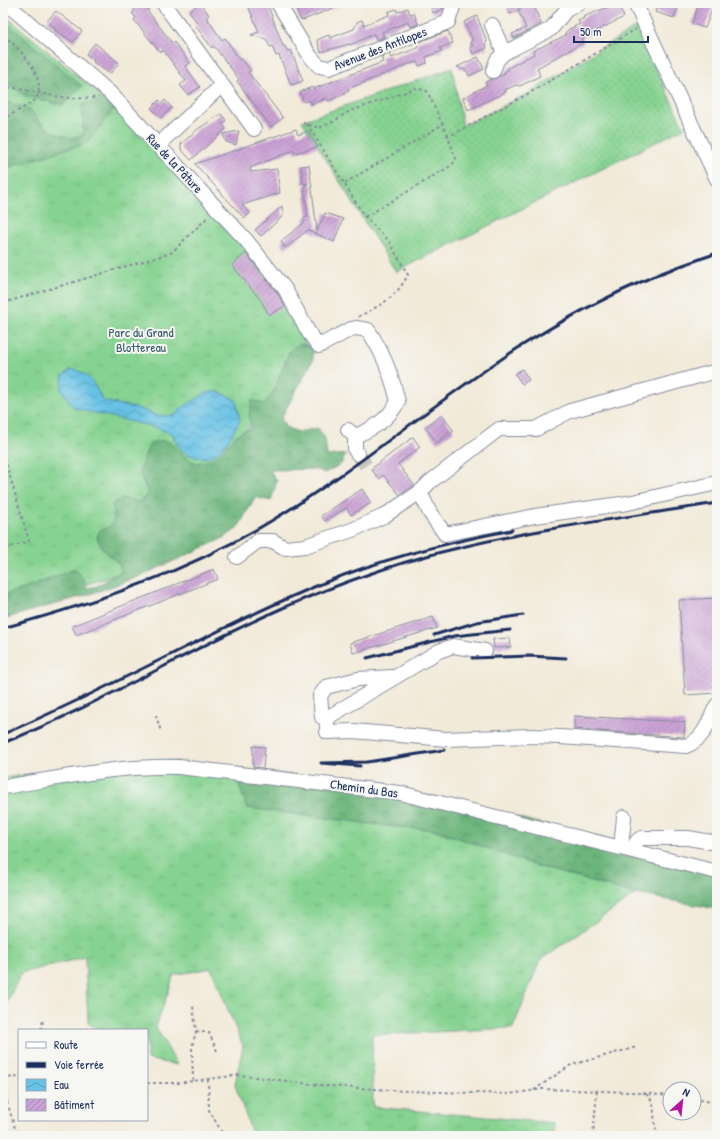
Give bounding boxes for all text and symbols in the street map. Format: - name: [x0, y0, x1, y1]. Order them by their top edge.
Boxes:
- scale bar: [574, 18, 648, 44]
- street label: Avenue des Antilopes: [331, 22, 429, 74]
- text: 50 m: [580, 23, 601, 40]
- street label: Rue de la Pâture: [143, 129, 207, 197]
- park label: Parc du Grand Blottereau: [109, 323, 173, 356]
- street label: Chemin du Bas: [329, 774, 399, 802]
- legend: [18, 1029, 148, 1121]
- text: Route: [54, 1036, 78, 1053]
- text: Voie ferrée: [54, 1056, 104, 1073]
- text: Eau: [54, 1076, 69, 1093]
- north arrow: [662, 1081, 702, 1121]
- text: N: [681, 1085, 692, 1100]
- text: Bâtiment: [54, 1096, 95, 1113]

